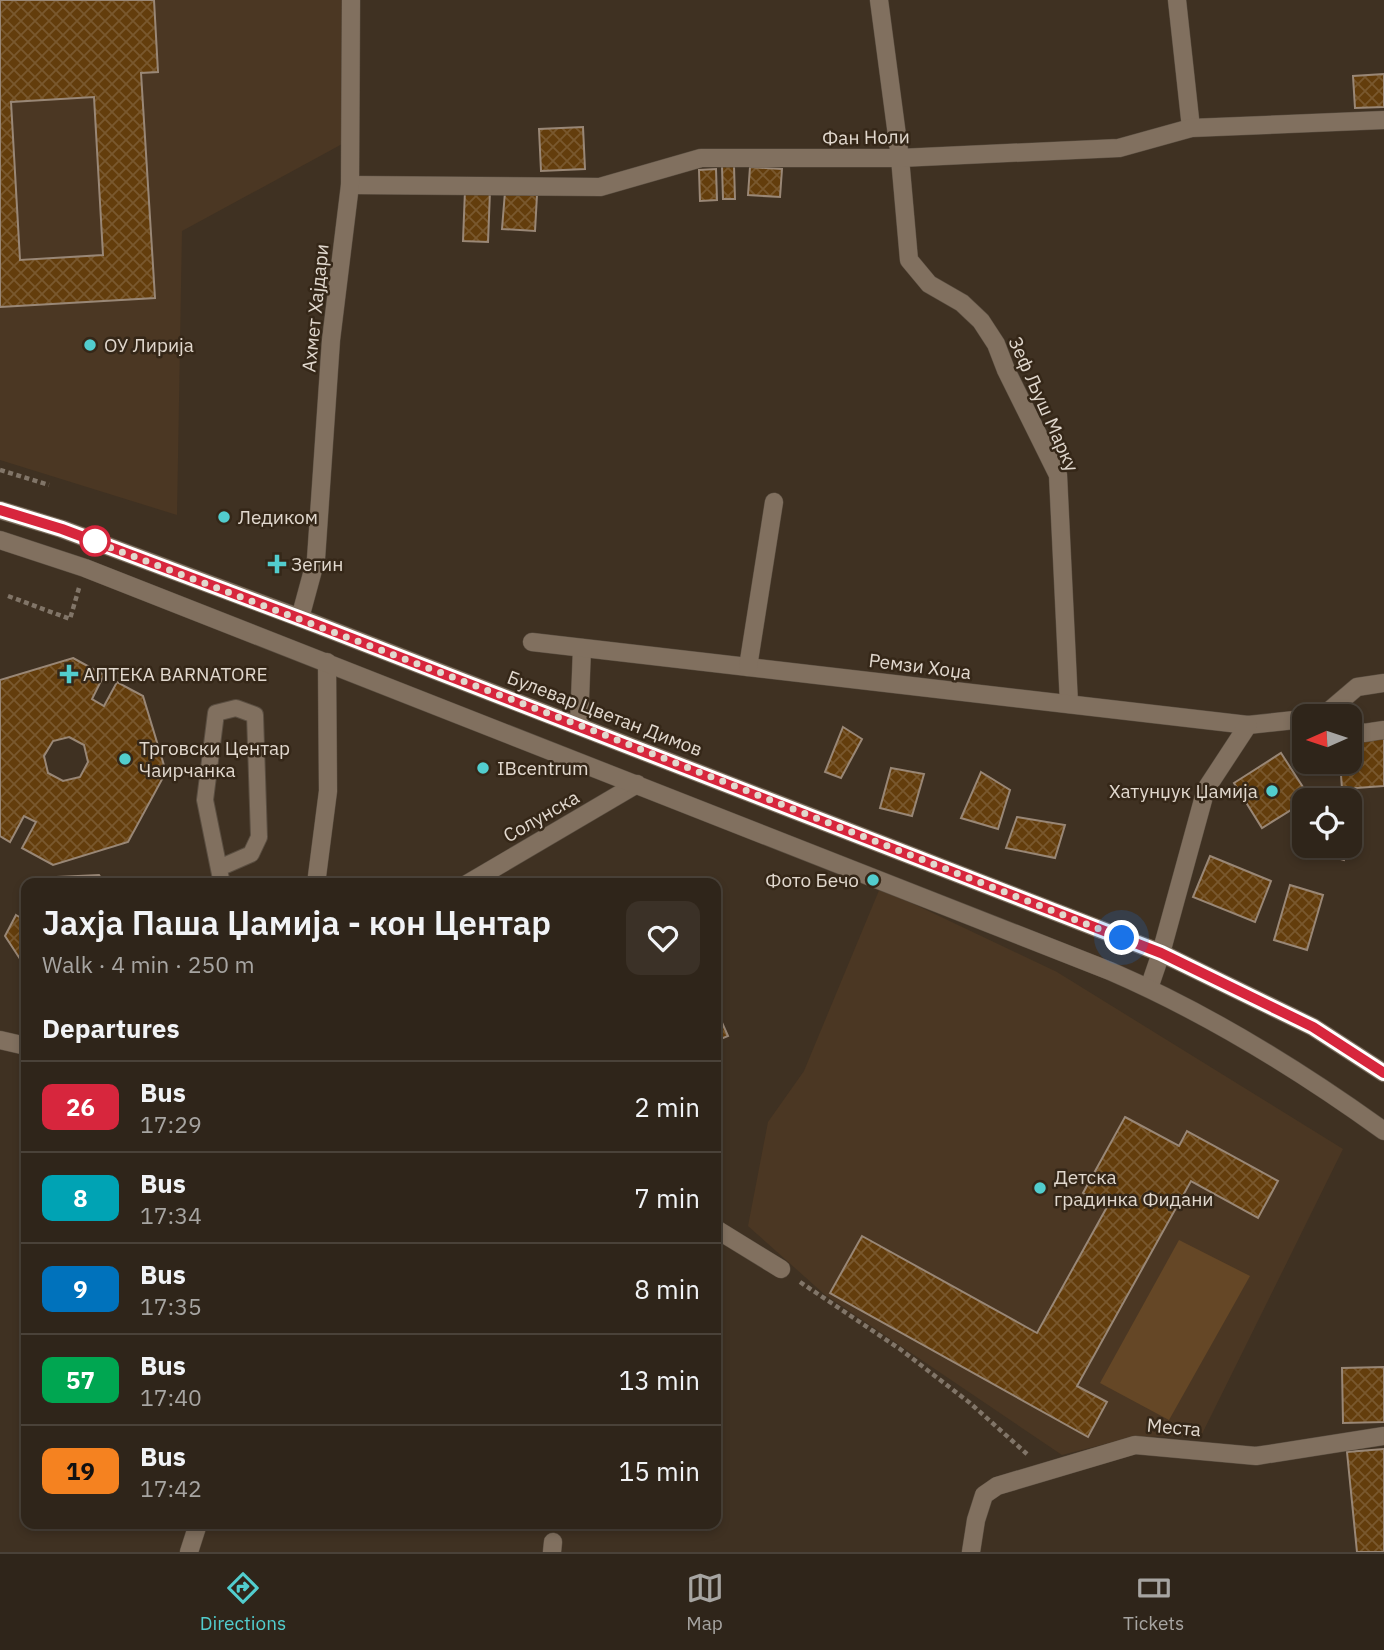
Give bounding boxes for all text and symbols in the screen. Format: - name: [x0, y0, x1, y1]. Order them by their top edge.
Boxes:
- street label: Фан Ноли: [822, 124, 910, 150]
- street label: Ахмет Хајдари: [296, 243, 334, 373]
- place label: ОУ Лирија: [104, 333, 194, 357]
- street label: Зеф Љуш Марку: [1003, 333, 1085, 476]
- marker: ОУ Лирија: [82, 337, 98, 353]
- place label: Ледиком: [238, 505, 318, 529]
- marker: Ледиком: [216, 509, 232, 525]
- unlabelled marker: [80, 526, 110, 556]
- place label: Зегин: [291, 552, 343, 576]
- marker: Зегин: [269, 556, 285, 572]
- street label: Ремзи Хоџа: [867, 648, 973, 684]
- place label: АПТЕКА BARNATORE: [83, 662, 268, 686]
- street label: Булевар Цветан Димов: [504, 665, 706, 761]
- marker: АПТЕКА BARNATORE: [61, 666, 77, 682]
- north arrow: [1292, 704, 1362, 774]
- map controls: [1292, 704, 1362, 858]
- place label: Трговски Центар Чаирчанка: [139, 736, 290, 782]
- marker: Трговски Центар Чаирчанка: [117, 751, 133, 767]
- place label: IBcentrum: [497, 756, 589, 780]
- marker: IBcentrum: [475, 760, 491, 776]
- place label: Хатунџук Џамија: [1109, 779, 1258, 803]
- marker: Хатунџук Џамија: [1264, 783, 1280, 799]
- street label: Солунска: [499, 785, 583, 847]
- button: locate: [1292, 788, 1362, 858]
- place label: Фото Бечо: [765, 868, 859, 892]
- marker: Фото Бечо: [865, 872, 881, 888]
- text: Јахја Паша Џамија - кон Центар: [42, 901, 551, 944]
- button: heart: [626, 901, 700, 975]
- your location: [1104, 920, 1139, 955]
- text: Walk · 4 min · 250 m: [42, 949, 255, 979]
- text: Departures: [42, 1011, 180, 1045]
- text: Bus: [140, 1075, 186, 1109]
- text: 2 min: [634, 1090, 700, 1124]
- text: 26: [66, 1091, 95, 1123]
- text: 17:29: [140, 1109, 202, 1139]
- place label: Детска градинка Фидани: [1054, 1165, 1214, 1211]
- text: Bus: [140, 1166, 186, 1200]
- marker: Детска градинка Фидани: [1032, 1180, 1048, 1196]
- text: 7 min: [634, 1181, 700, 1215]
- text: 8: [73, 1182, 88, 1214]
- text: 17:34: [140, 1200, 202, 1230]
- text: Bus: [140, 1257, 186, 1291]
- text: 8 min: [634, 1272, 700, 1306]
- text: 9: [73, 1273, 88, 1305]
- text: 17:35: [140, 1291, 202, 1321]
- text: Bus: [140, 1348, 186, 1382]
- text: 13 min: [619, 1363, 700, 1397]
- text: 57: [66, 1364, 95, 1396]
- text: 17:40: [140, 1382, 202, 1412]
- street label: Места: [1146, 1413, 1202, 1441]
- text: Bus: [140, 1439, 186, 1473]
- text: 15 min: [619, 1454, 700, 1488]
- text: 19: [66, 1455, 95, 1487]
- text: 17:42: [140, 1473, 202, 1503]
- tab: Directions: [200, 1569, 286, 1635]
- tab: Map: [686, 1569, 724, 1635]
- tab: Tickets: [1123, 1569, 1184, 1635]

